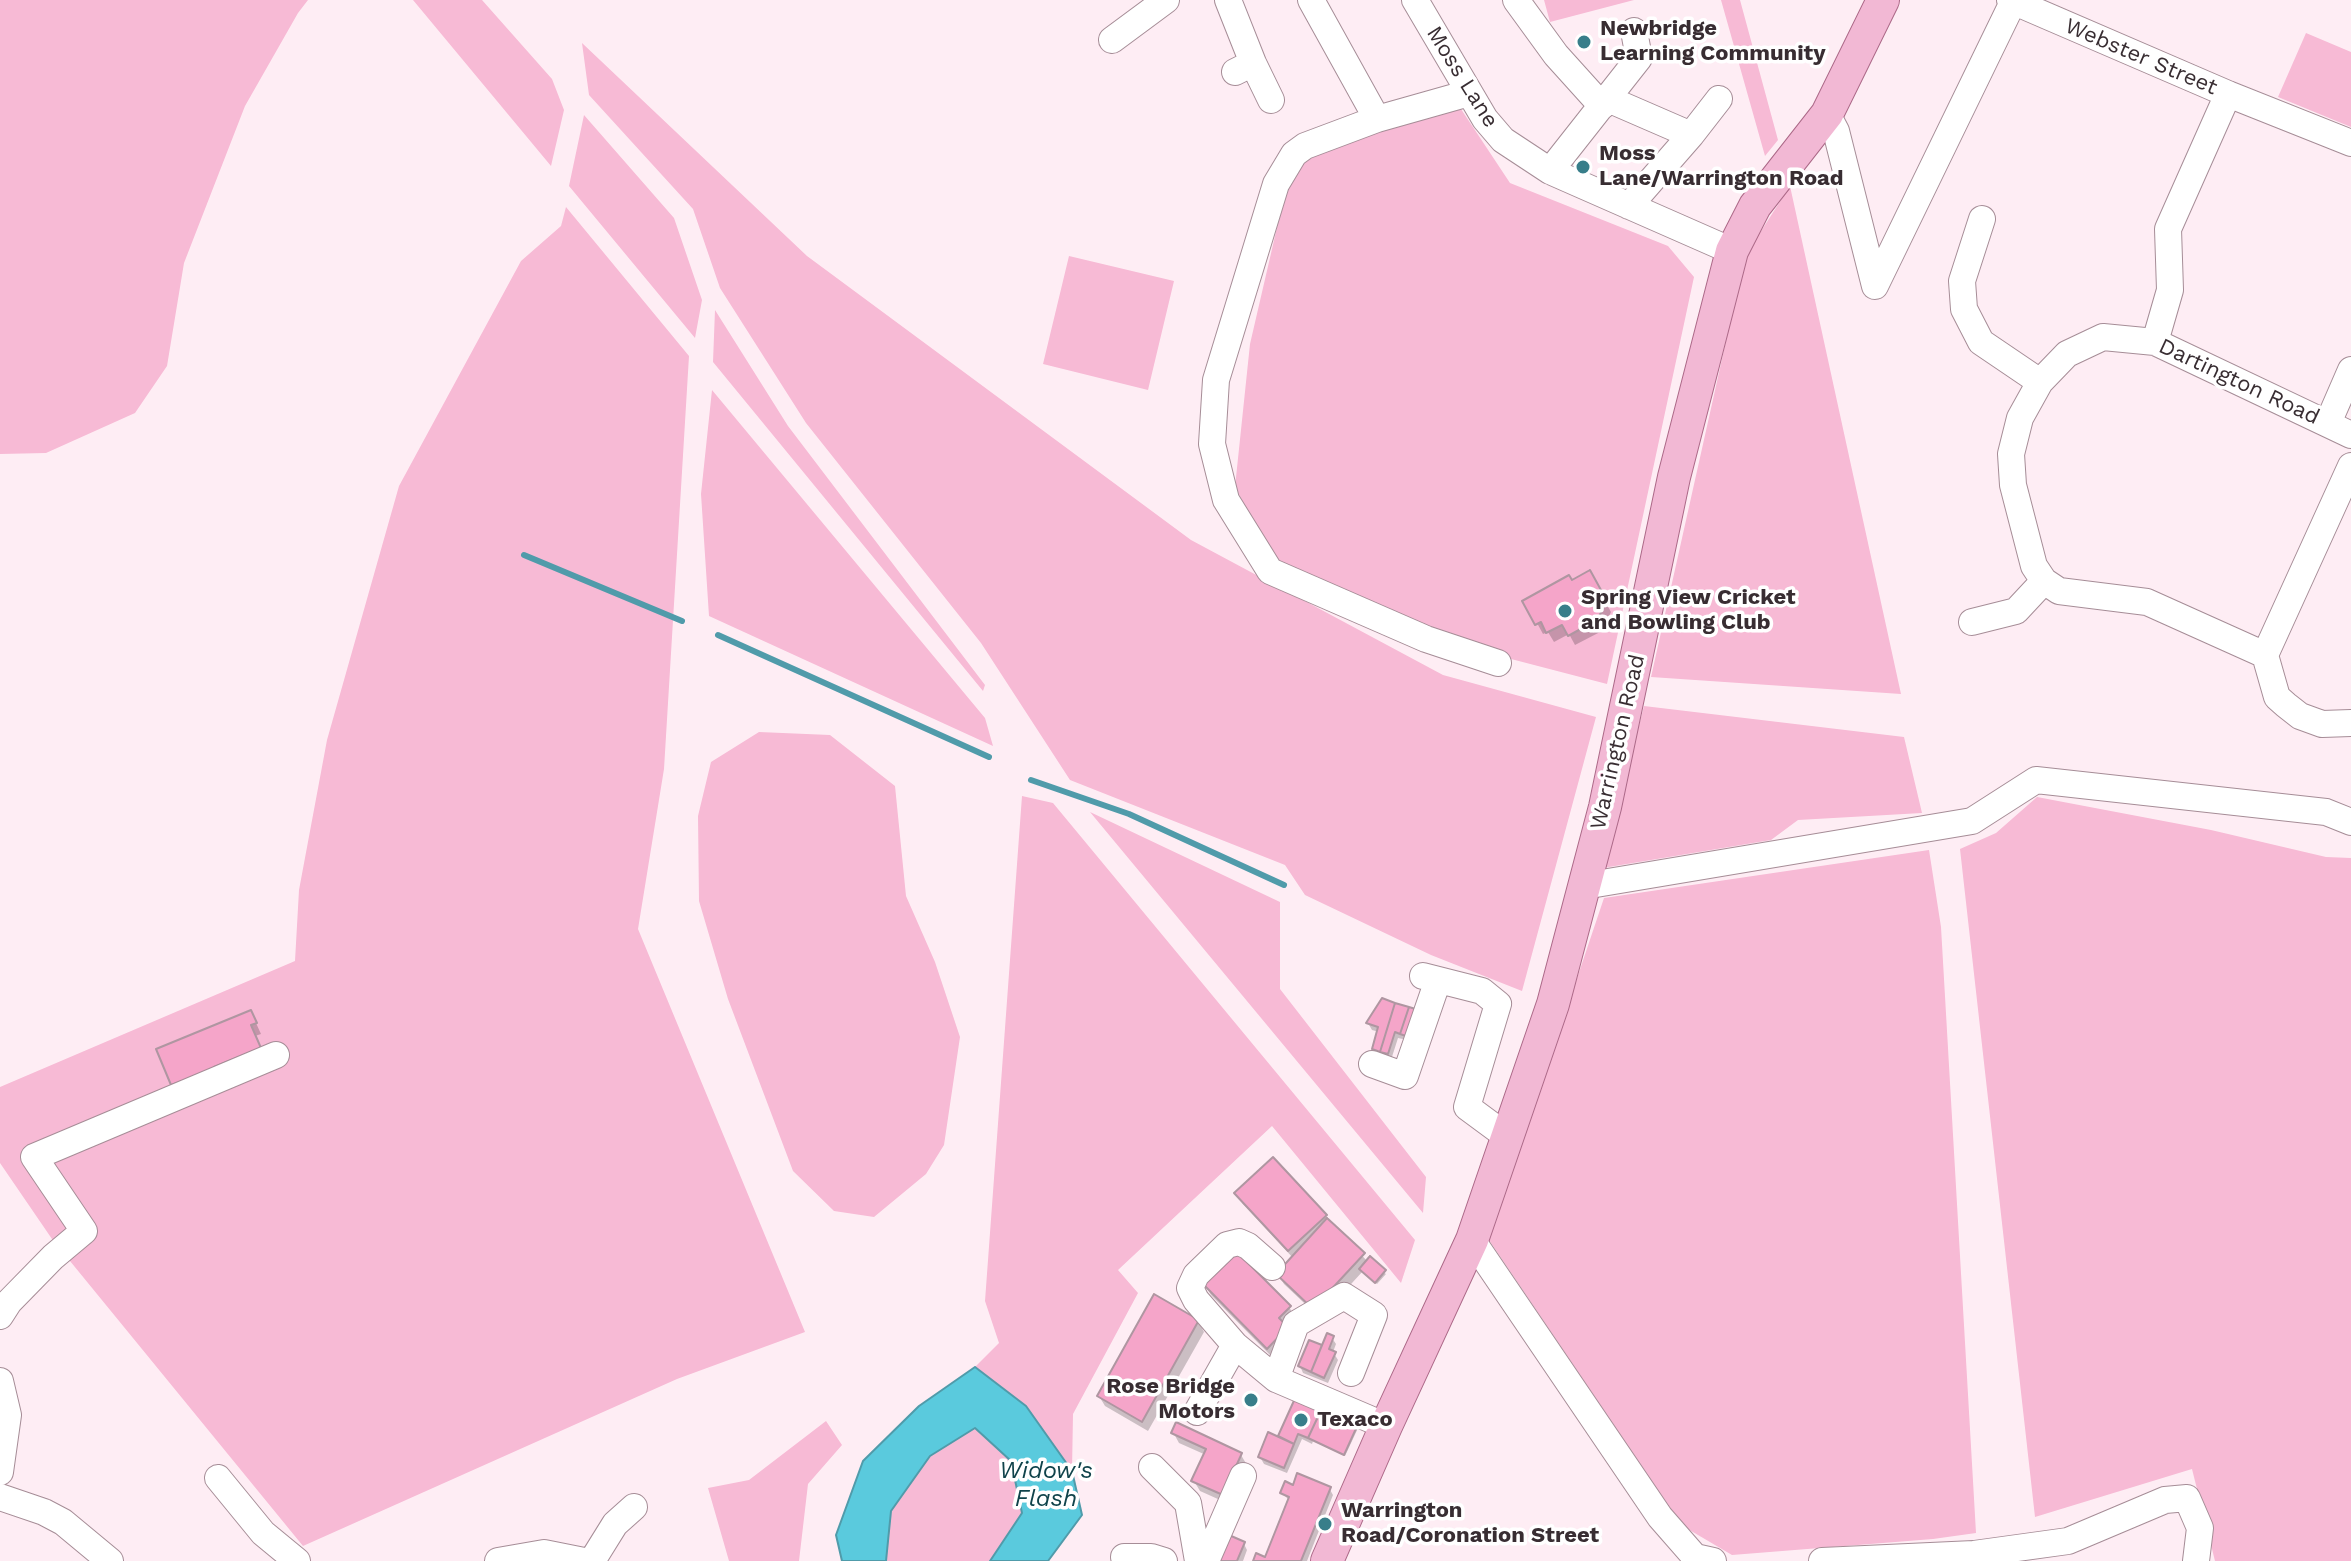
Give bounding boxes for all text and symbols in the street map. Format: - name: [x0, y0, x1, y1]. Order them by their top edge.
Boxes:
- street label: Webster Street: [2061, 13, 2221, 101]
- place label: Newbridge Learning Community: [1600, 16, 1826, 68]
- street label: Moss Lane: [1420, 21, 1504, 133]
- marker: Newbridge Learning Community: [1575, 33, 1593, 51]
- place label: Moss Lane/Warrington Road: [1599, 141, 1843, 192]
- marker: Moss Lane/Warrington Road: [1574, 158, 1592, 176]
- street label: Dartington Road: [2154, 333, 2324, 431]
- place label: Spring View Cricket and Bowling Club: [1581, 585, 1796, 636]
- marker: Spring View Cricket and Bowling Club: [1556, 602, 1574, 620]
- street label: Warrington Road: [1585, 652, 1651, 832]
- place label: Rose Bridge Motors: [1106, 1374, 1235, 1426]
- marker: Rose Bridge Motors: [1242, 1391, 1260, 1409]
- place label: Texaco: [1317, 1407, 1393, 1433]
- marker: Texaco: [1292, 1411, 1310, 1429]
- water label: Widow's Flash: [999, 1457, 1093, 1513]
- place label: Warrington Road/Coronation Street: [1341, 1498, 1599, 1550]
- marker: Warrington Road/Coronation Street: [1316, 1515, 1334, 1533]

